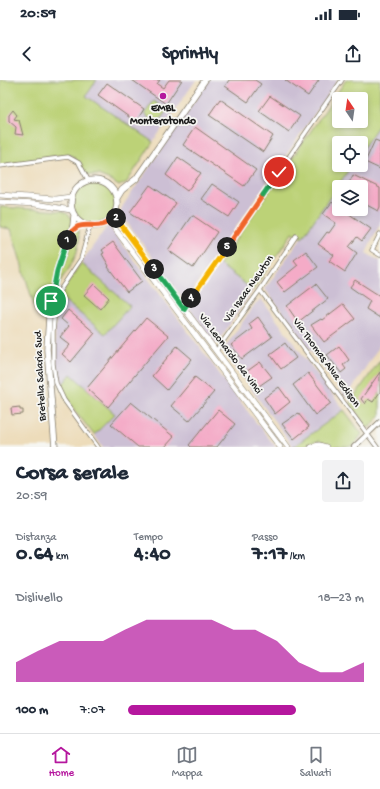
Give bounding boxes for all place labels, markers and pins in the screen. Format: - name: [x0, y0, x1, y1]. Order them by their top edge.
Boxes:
- marker: EMBL Monterotondo: [158, 91, 168, 101]
- place label: EMBL Monterotondo: [130, 103, 196, 128]
- pin: [262, 155, 296, 189]
- pin: 2: [106, 208, 126, 228]
- pin: 1: [57, 230, 77, 250]
- pin: 5: [217, 237, 237, 257]
- pin: 3: [144, 259, 164, 279]
- pin: [34, 284, 68, 318]
- pin: 4: [181, 288, 201, 308]

